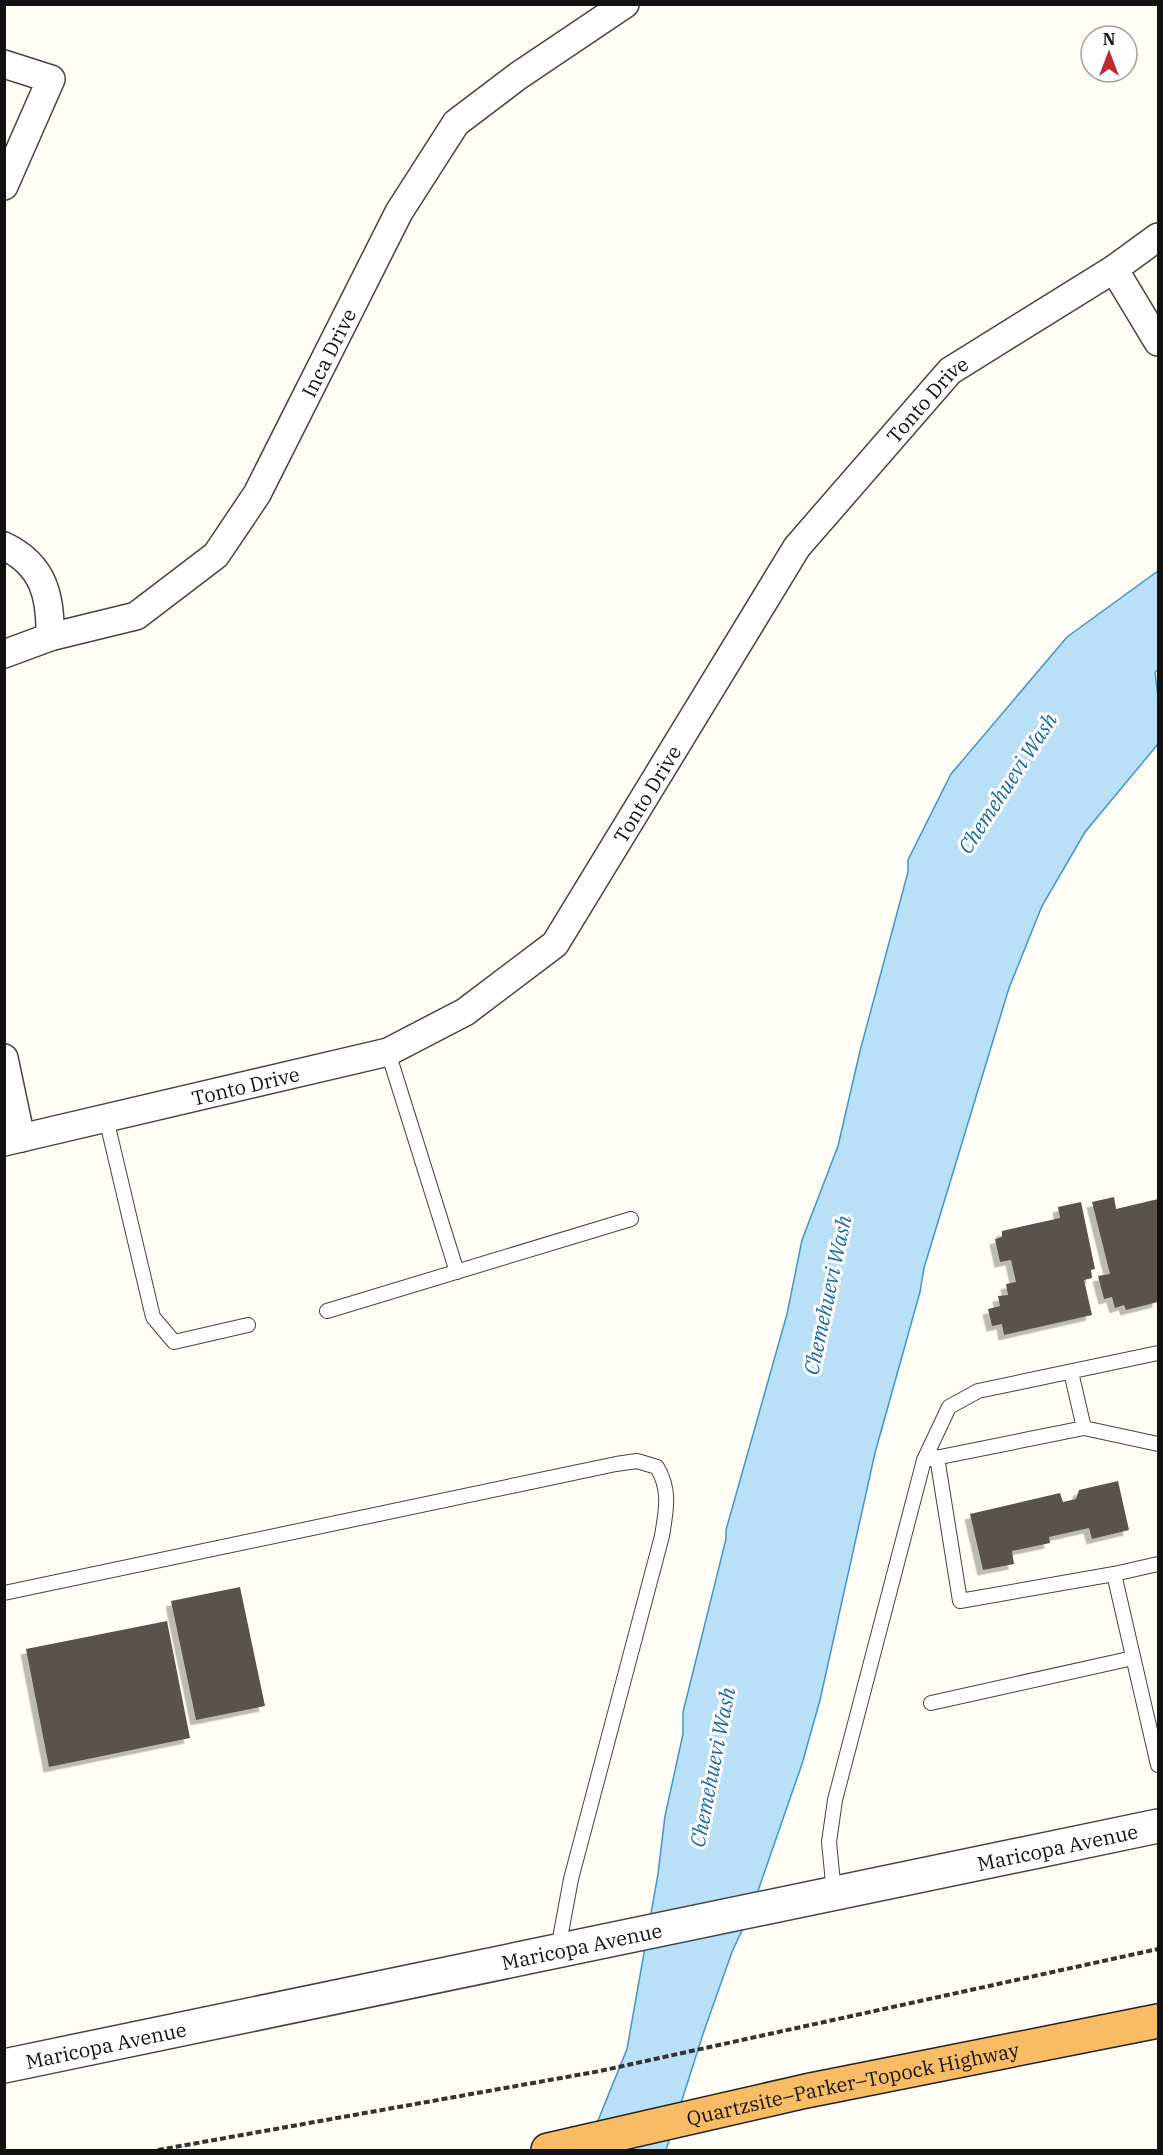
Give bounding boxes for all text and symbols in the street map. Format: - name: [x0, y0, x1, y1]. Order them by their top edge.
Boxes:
- north arrow: [1079, 24, 1139, 84]
- text: N: [1103, 29, 1115, 49]
- street label: Inca Drive: [295, 304, 362, 402]
- street label: Tonto Drive: [880, 350, 973, 449]
- water label: Chemehuevi Wash: [951, 707, 1063, 859]
- street label: Tonto Drive: [607, 740, 687, 848]
- street label: Tonto Drive: [189, 1060, 302, 1111]
- water label: Chemehuevi Wash: [796, 1212, 858, 1377]
- water label: Chemehuevi Wash: [683, 1684, 741, 1849]
- street label: Maricopa Avenue: [975, 1817, 1140, 1877]
- street label: Maricopa Avenue: [499, 1916, 664, 1976]
- street label: Maricopa Avenue: [23, 2015, 189, 2075]
- street label: Quartzsite–Parker–Topock Highway: [684, 2035, 1022, 2131]

